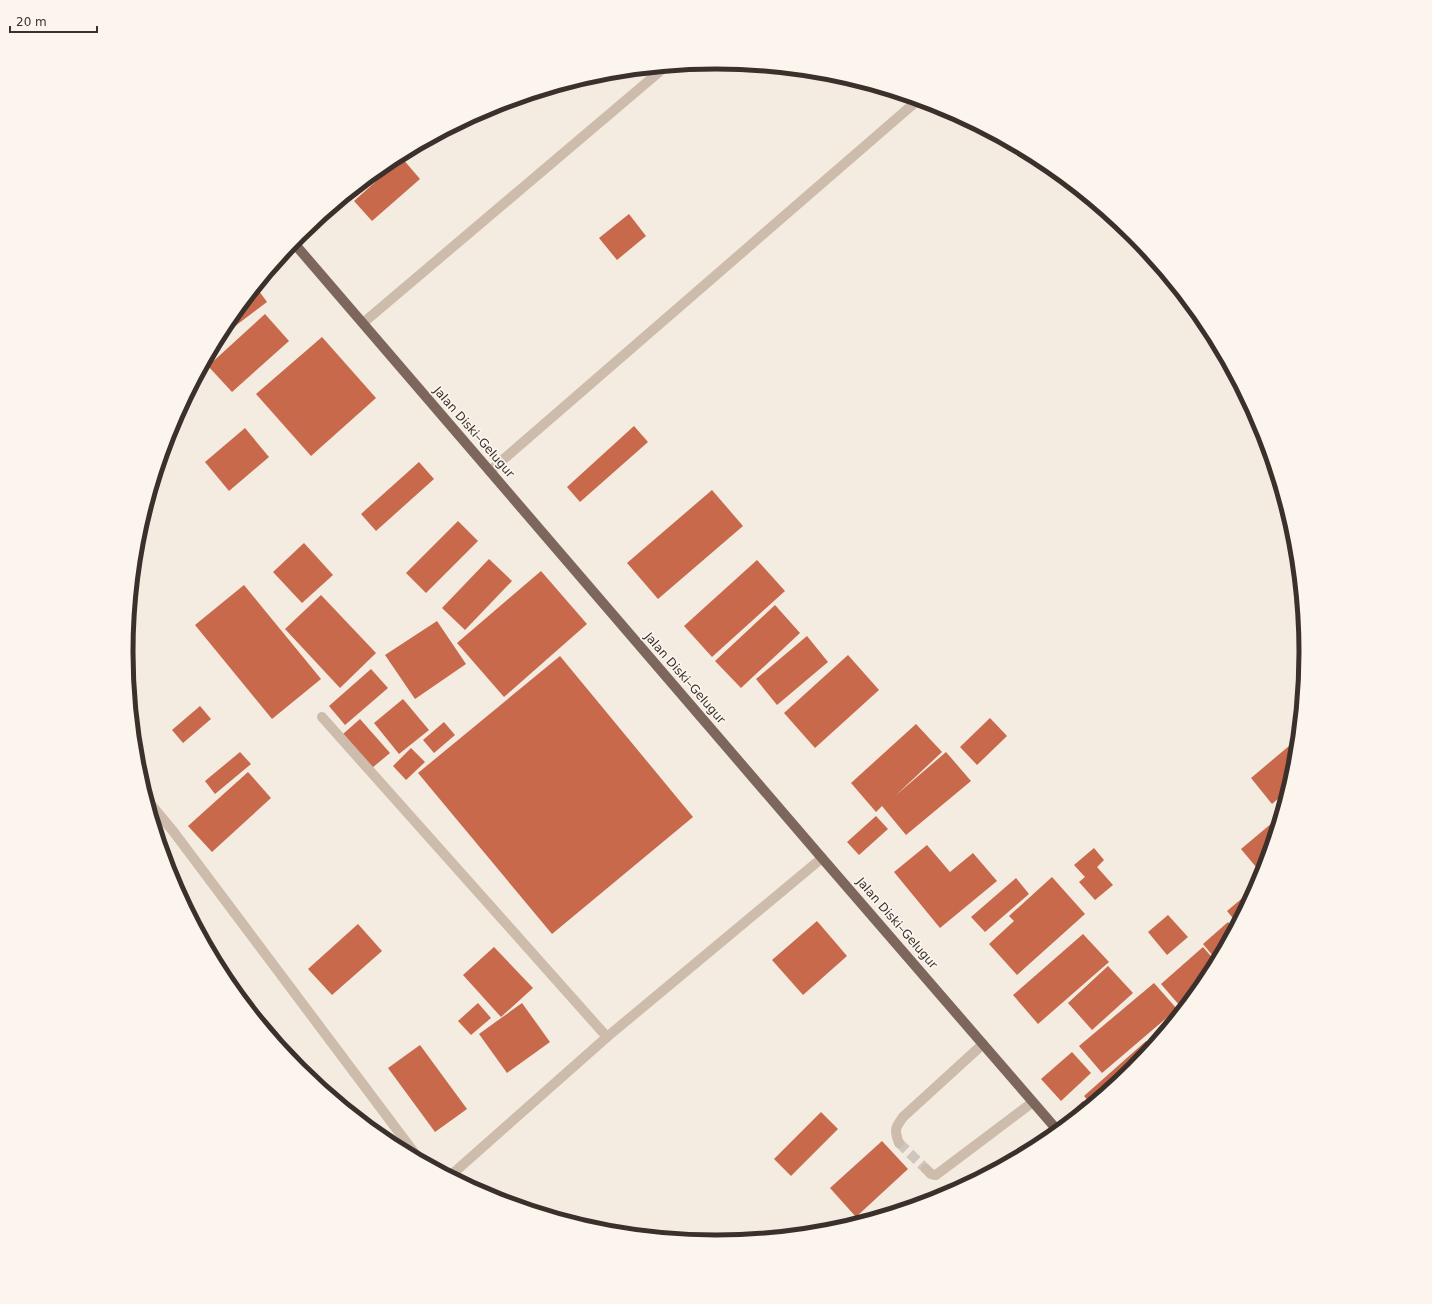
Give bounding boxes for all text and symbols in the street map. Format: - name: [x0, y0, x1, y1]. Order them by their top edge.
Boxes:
- scale bar: [10, 8, 97, 34]
- text: 20 m: [16, 15, 47, 29]
- street label: Jalan Diski–Gelugur: [430, 383, 517, 480]
- street label: Jalan Diski–Gelugur: [641, 629, 728, 726]
- street label: Jalan Diski–Gelugur: [853, 874, 940, 971]

